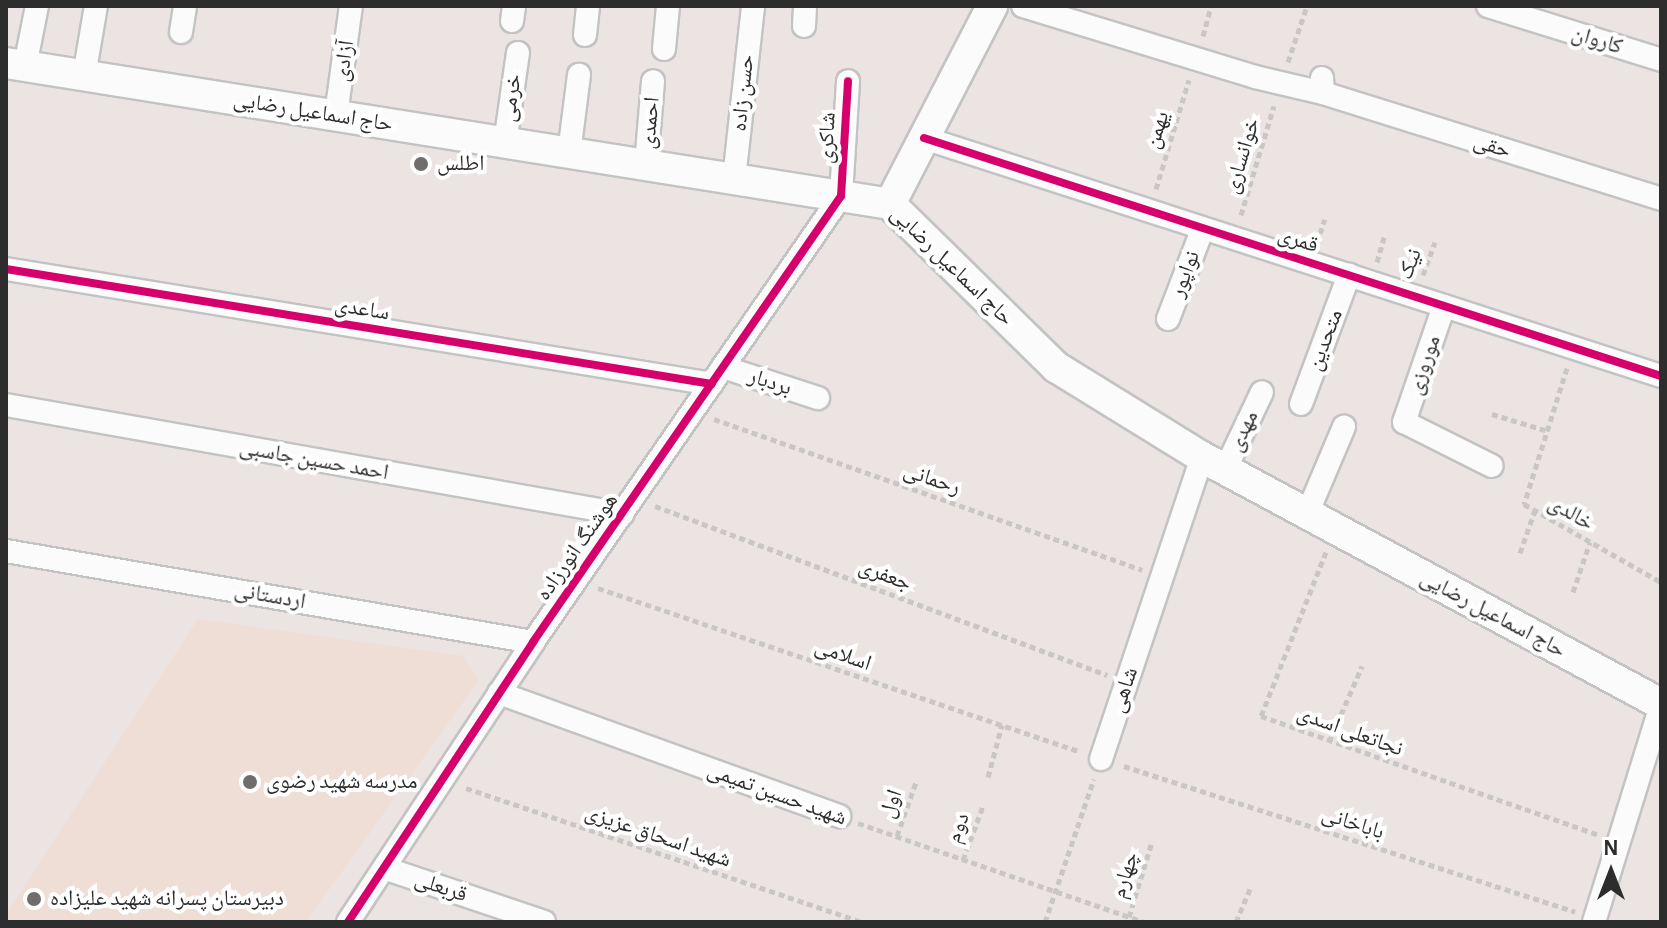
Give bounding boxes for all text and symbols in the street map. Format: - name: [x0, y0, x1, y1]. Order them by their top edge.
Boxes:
- street label: کاروان: [1568, 20, 1626, 60]
- street label: آزادی: [328, 39, 360, 83]
- street label: حسن زاده: [726, 53, 760, 133]
- street label: خرمی: [495, 72, 527, 124]
- street label: حاج اسماعیل رضایی: [231, 86, 395, 138]
- street label: احمدی: [635, 96, 665, 150]
- street label: یهمن: [1139, 108, 1175, 152]
- street label: شاکری: [812, 112, 842, 164]
- street label: خوانساری: [1218, 115, 1266, 197]
- street label: حقی: [1470, 128, 1514, 164]
- place label: اطلس: [437, 151, 485, 177]
- marker: اطلس: [412, 155, 430, 173]
- street label: حاج اسماعیل رضایی: [885, 201, 1019, 331]
- street label: قمری: [1275, 221, 1321, 259]
- street label: نیک: [1392, 245, 1428, 283]
- street label: نواپور: [1164, 247, 1206, 301]
- street label: ساعدی: [333, 292, 391, 326]
- street label: متحدین: [1301, 306, 1349, 374]
- street label: موروزی: [1402, 332, 1446, 398]
- street label: بردبار: [745, 363, 795, 401]
- street label: مهدی: [1222, 406, 1264, 456]
- street label: احمد حسین جاسبی: [237, 434, 391, 486]
- street label: رحمانی: [900, 457, 964, 501]
- street label: هوشنگ انورزاده: [530, 488, 624, 606]
- street label: خالدی: [1544, 490, 1598, 536]
- street label: جعفری: [855, 553, 915, 597]
- street label: حاج اسماعیل رضایی: [1416, 565, 1570, 663]
- street label: اردستانی: [232, 577, 308, 615]
- street label: اسلامی: [811, 633, 875, 677]
- street label: شاهی: [1104, 664, 1144, 716]
- street label: نجاتعلی اسدی: [1293, 700, 1407, 762]
- street label: شهید حسین تمیمی: [704, 757, 850, 831]
- place label: مدرسه شهید رضوی: [266, 769, 418, 795]
- marker: مدرسه شهید رضوی: [241, 773, 259, 791]
- street label: اول: [874, 786, 908, 822]
- street label: شهید اسحاق عزیزی: [582, 799, 734, 873]
- street label: باباخانی: [1319, 801, 1387, 845]
- street label: دوم: [940, 809, 976, 847]
- north arrow: [1571, 832, 1651, 912]
- text: N: [1603, 837, 1619, 859]
- street label: چهارم: [1105, 849, 1145, 901]
- street label: قربعلی: [411, 866, 471, 908]
- place label: دبیرستان پسرانه شهید علیزاده: [50, 886, 284, 912]
- marker: دبیرستان پسرانه شهید علیزاده: [25, 890, 43, 908]

